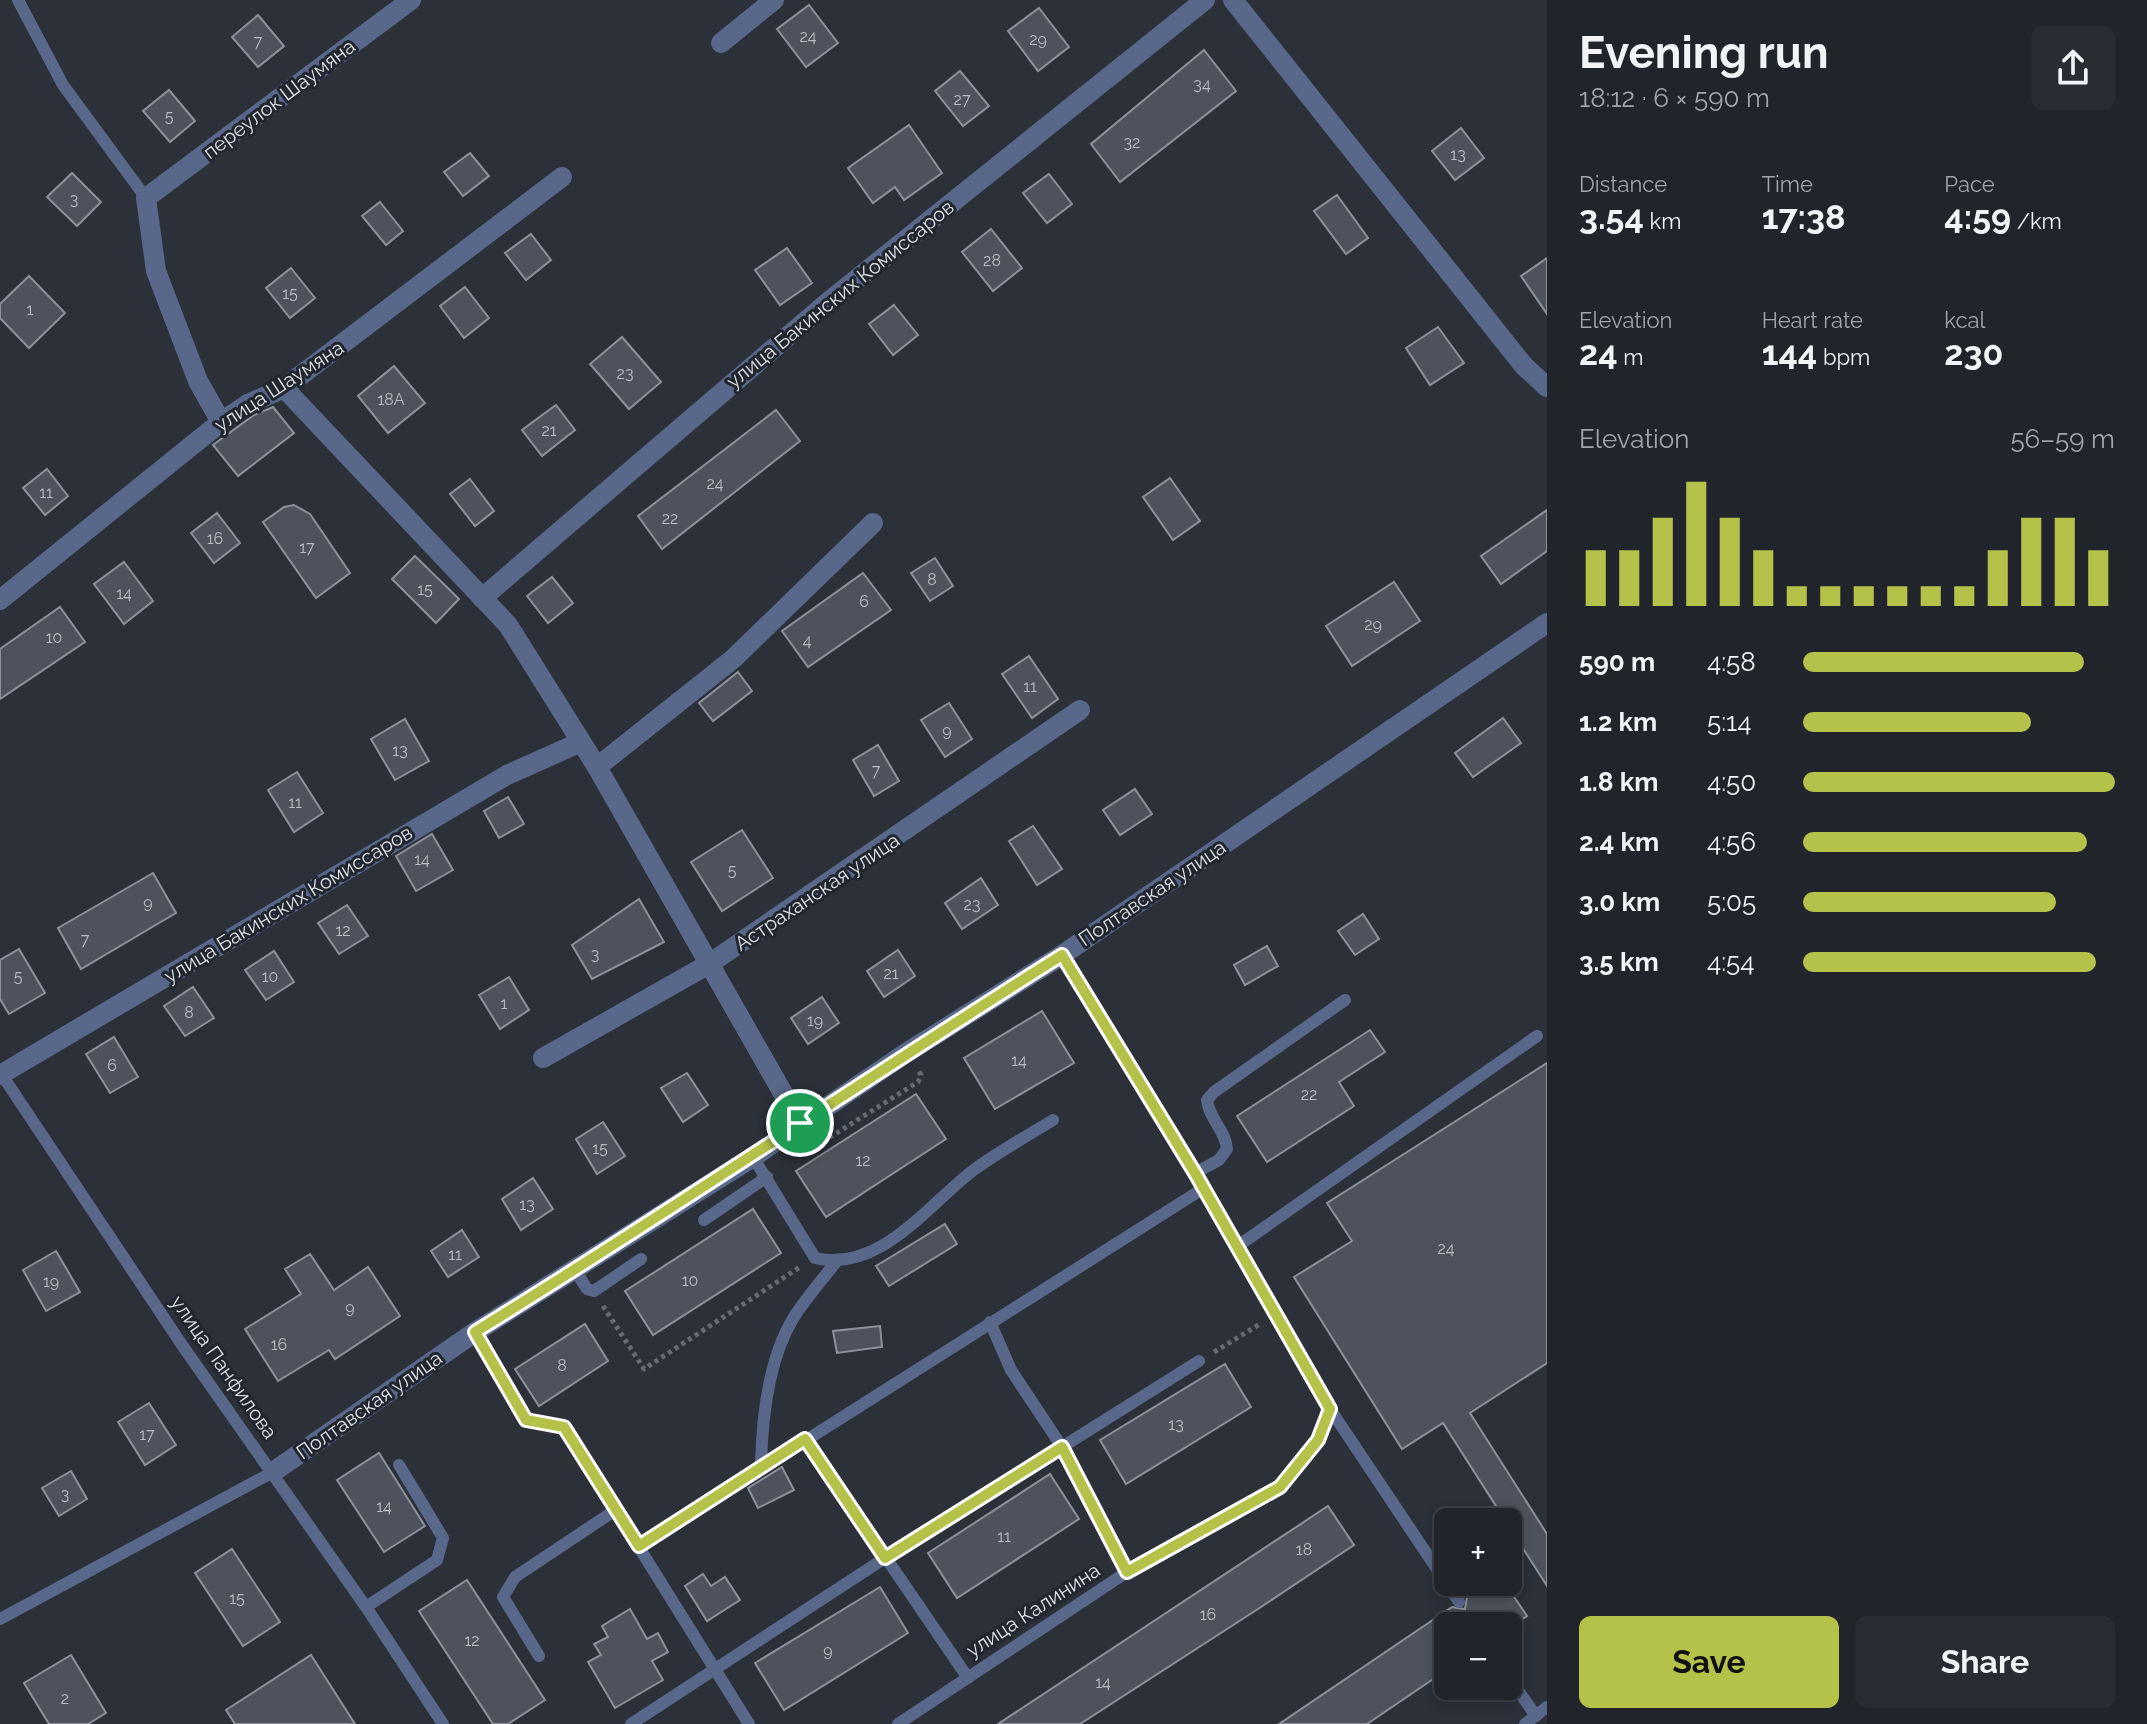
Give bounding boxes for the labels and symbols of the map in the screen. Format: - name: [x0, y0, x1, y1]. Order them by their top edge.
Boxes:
- house number: 24: [799, 27, 817, 46]
- house number: 29: [1029, 30, 1047, 49]
- house number: 7: [254, 32, 263, 51]
- street label: переулок Шаумяна: [198, 34, 360, 164]
- house number: 34: [1193, 75, 1211, 94]
- house number: 27: [954, 90, 971, 109]
- house number: 5: [165, 107, 174, 126]
- house number: 32: [1124, 133, 1140, 152]
- house number: 13: [1450, 145, 1466, 164]
- house number: 3: [70, 190, 78, 209]
- street label: улица Бакинских Комиссаров: [721, 195, 959, 393]
- house number: 28: [983, 251, 1001, 270]
- house number: 15: [282, 284, 298, 303]
- house number: 1: [27, 300, 34, 319]
- street label: улица Шаумяна: [210, 335, 348, 437]
- house number: 23: [617, 364, 633, 383]
- house number: 18А: [378, 390, 405, 409]
- house number: 21: [541, 421, 557, 440]
- house number: 24: [706, 474, 724, 493]
- house number: 11: [39, 483, 53, 502]
- house number: 22: [662, 509, 678, 528]
- house number: 16: [207, 529, 223, 548]
- house number: 17: [299, 538, 315, 557]
- house number: 8: [927, 570, 937, 589]
- house number: 15: [417, 580, 433, 599]
- house number: 14: [116, 584, 132, 603]
- house number: 6: [859, 592, 869, 611]
- house number: 29: [1364, 615, 1382, 634]
- house number: 10: [46, 628, 62, 647]
- house number: 4: [803, 631, 812, 650]
- house number: 11: [1023, 677, 1037, 696]
- house number: 9: [942, 721, 952, 740]
- house number: 13: [392, 741, 408, 760]
- house number: 7: [872, 761, 881, 780]
- house number: 11: [288, 793, 302, 812]
- street label: улица Бакинских Комиссаров: [159, 820, 417, 988]
- street label: Астраханская улица: [730, 828, 904, 956]
- street label: Полтавская улица: [1074, 835, 1230, 951]
- house number: 14: [414, 850, 430, 869]
- house number: 5: [728, 861, 737, 880]
- house number: 9: [143, 893, 153, 912]
- house number: 23: [964, 895, 980, 914]
- house number: 12: [335, 921, 351, 940]
- house number: 7: [81, 930, 90, 949]
- house number: 3: [591, 945, 599, 964]
- house number: 21: [883, 964, 899, 983]
- house number: 5: [14, 967, 23, 986]
- house number: 10: [262, 967, 278, 986]
- house number: 1: [501, 994, 508, 1013]
- house number: 8: [184, 1003, 194, 1022]
- house number: 19: [807, 1011, 823, 1030]
- house number: 14: [1011, 1051, 1027, 1070]
- house number: 6: [107, 1056, 117, 1075]
- house number: 22: [1301, 1085, 1317, 1104]
- pin: [766, 1089, 834, 1157]
- house number: 15: [592, 1139, 608, 1158]
- house number: 12: [855, 1151, 871, 1170]
- house number: 13: [519, 1195, 535, 1214]
- house number: 24: [1437, 1239, 1455, 1258]
- house number: 11: [448, 1245, 462, 1264]
- house number: 10: [682, 1271, 698, 1290]
- house number: 19: [43, 1272, 59, 1291]
- street label: улица Панфилова: [166, 1291, 282, 1443]
- house number: 9: [345, 1298, 355, 1317]
- house number: 16: [271, 1335, 287, 1354]
- street label: Полтавская улица: [292, 1346, 446, 1464]
- house number: 8: [557, 1356, 567, 1375]
- house number: 13: [1168, 1415, 1184, 1434]
- house number: 17: [139, 1425, 155, 1444]
- house number: 3: [61, 1485, 69, 1504]
- house number: 14: [376, 1497, 392, 1516]
- house number: 11: [997, 1527, 1011, 1546]
- house number: 18: [1296, 1540, 1312, 1559]
- street label: улица Калинина: [962, 1558, 1104, 1662]
- house number: 15: [229, 1589, 245, 1608]
- house number: 16: [1200, 1605, 1216, 1624]
- house number: 12: [464, 1631, 480, 1650]
- house number: 9: [823, 1641, 833, 1660]
- house number: 14: [1095, 1673, 1111, 1692]
- house number: 2: [61, 1689, 69, 1708]

